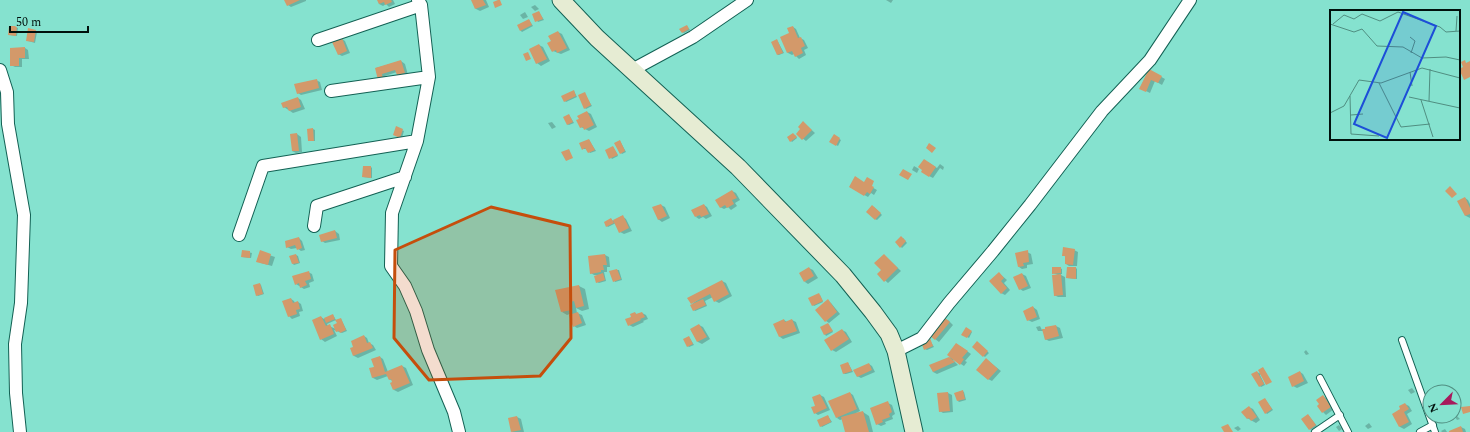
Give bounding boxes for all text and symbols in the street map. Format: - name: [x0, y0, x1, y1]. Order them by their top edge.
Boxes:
- scale bar: [10, 8, 88, 34]
- inset map: [1330, 10, 1460, 140]
- text: 50 m: [16, 13, 41, 32]
- north arrow: [1422, 384, 1462, 424]
- text: N: [1424, 400, 1443, 415]

